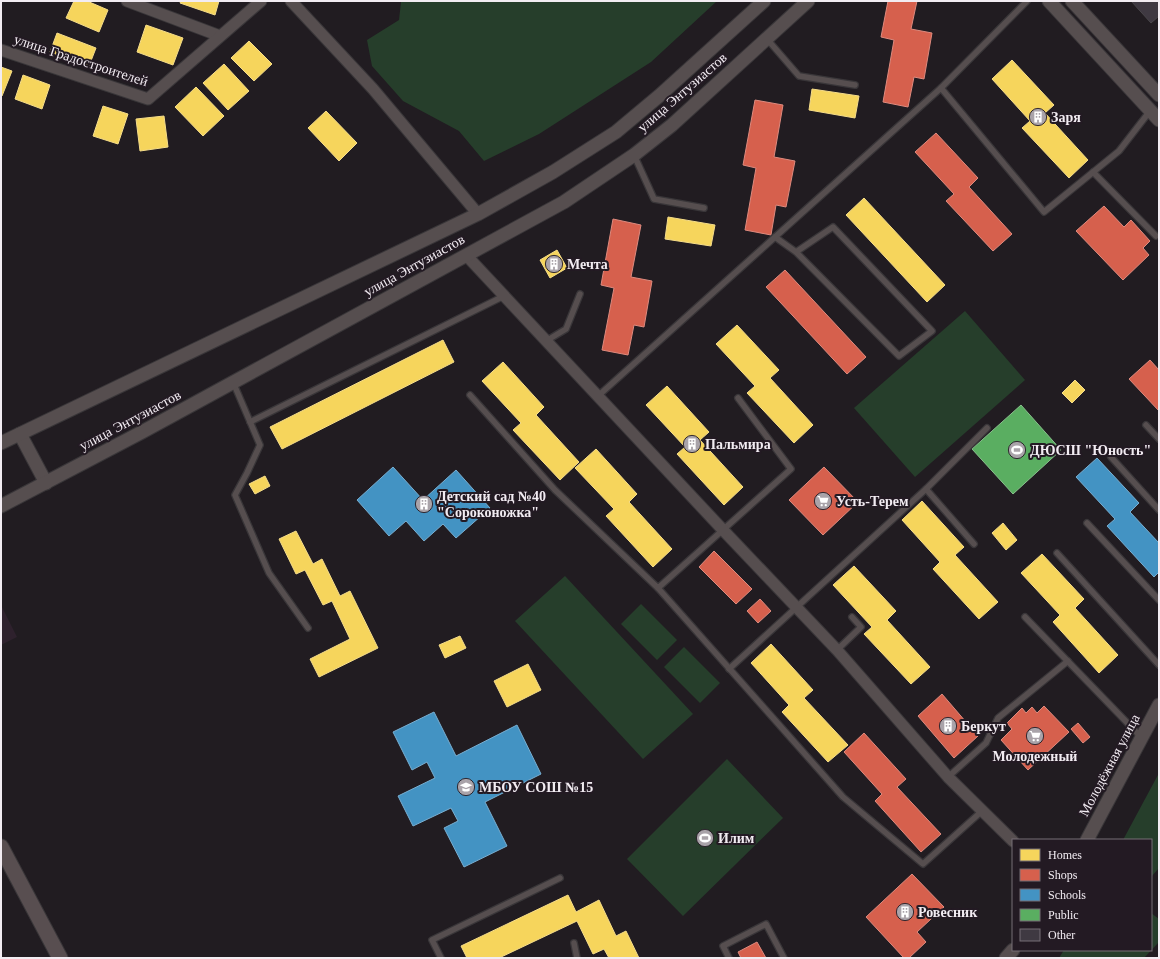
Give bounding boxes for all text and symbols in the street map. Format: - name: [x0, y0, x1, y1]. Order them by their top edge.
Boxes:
- street label: улица Градостроителей: [12, 32, 150, 89]
- street label: улица Энтузиастов: [635, 49, 730, 135]
- building icon: Заря: [1028, 107, 1048, 127]
- place label: Заря: [1051, 110, 1081, 125]
- street label: улица Энтузиастов: [361, 231, 468, 299]
- building icon: Мечта: [544, 254, 564, 274]
- place label: Мечта: [567, 257, 608, 272]
- street label: улица Энтузиастов: [77, 387, 184, 454]
- building icon: Пальмира: [682, 434, 702, 454]
- place label: Пальмира: [705, 437, 771, 452]
- sports icon: ДЮСШ "Юность": [1007, 440, 1027, 460]
- place label: ДЮСШ "Юность": [1030, 443, 1151, 458]
- place label: Детский сад №40 "Сороконожка": [437, 489, 546, 520]
- supermarket icon: Усть-Терем: [813, 491, 833, 511]
- building icon: Детский сад №40 "Сороконожка": [414, 494, 434, 514]
- place label: Усть-Терем: [836, 494, 909, 509]
- street label: Молодёжная улица: [1076, 711, 1143, 819]
- building icon: Беркут: [938, 716, 958, 736]
- place label: Беркут: [961, 719, 1006, 734]
- supermarket icon: Молодежный: [1025, 726, 1045, 746]
- place label: Молодежный: [993, 749, 1077, 764]
- school or university icon: МБОУ СОШ №15: [456, 777, 476, 797]
- place label: МБОУ СОШ №15: [479, 780, 593, 795]
- sports icon: Илим: [695, 828, 715, 848]
- place label: Илим: [718, 831, 755, 846]
- legend: [1012, 839, 1152, 951]
- text: Homes: [1048, 848, 1082, 862]
- text: Shops: [1048, 868, 1078, 882]
- text: Schools: [1048, 888, 1086, 902]
- building icon: Ровесник: [895, 902, 915, 922]
- place label: Ровесник: [918, 905, 978, 920]
- text: Public: [1048, 908, 1079, 922]
- text: Other: [1048, 928, 1075, 942]

